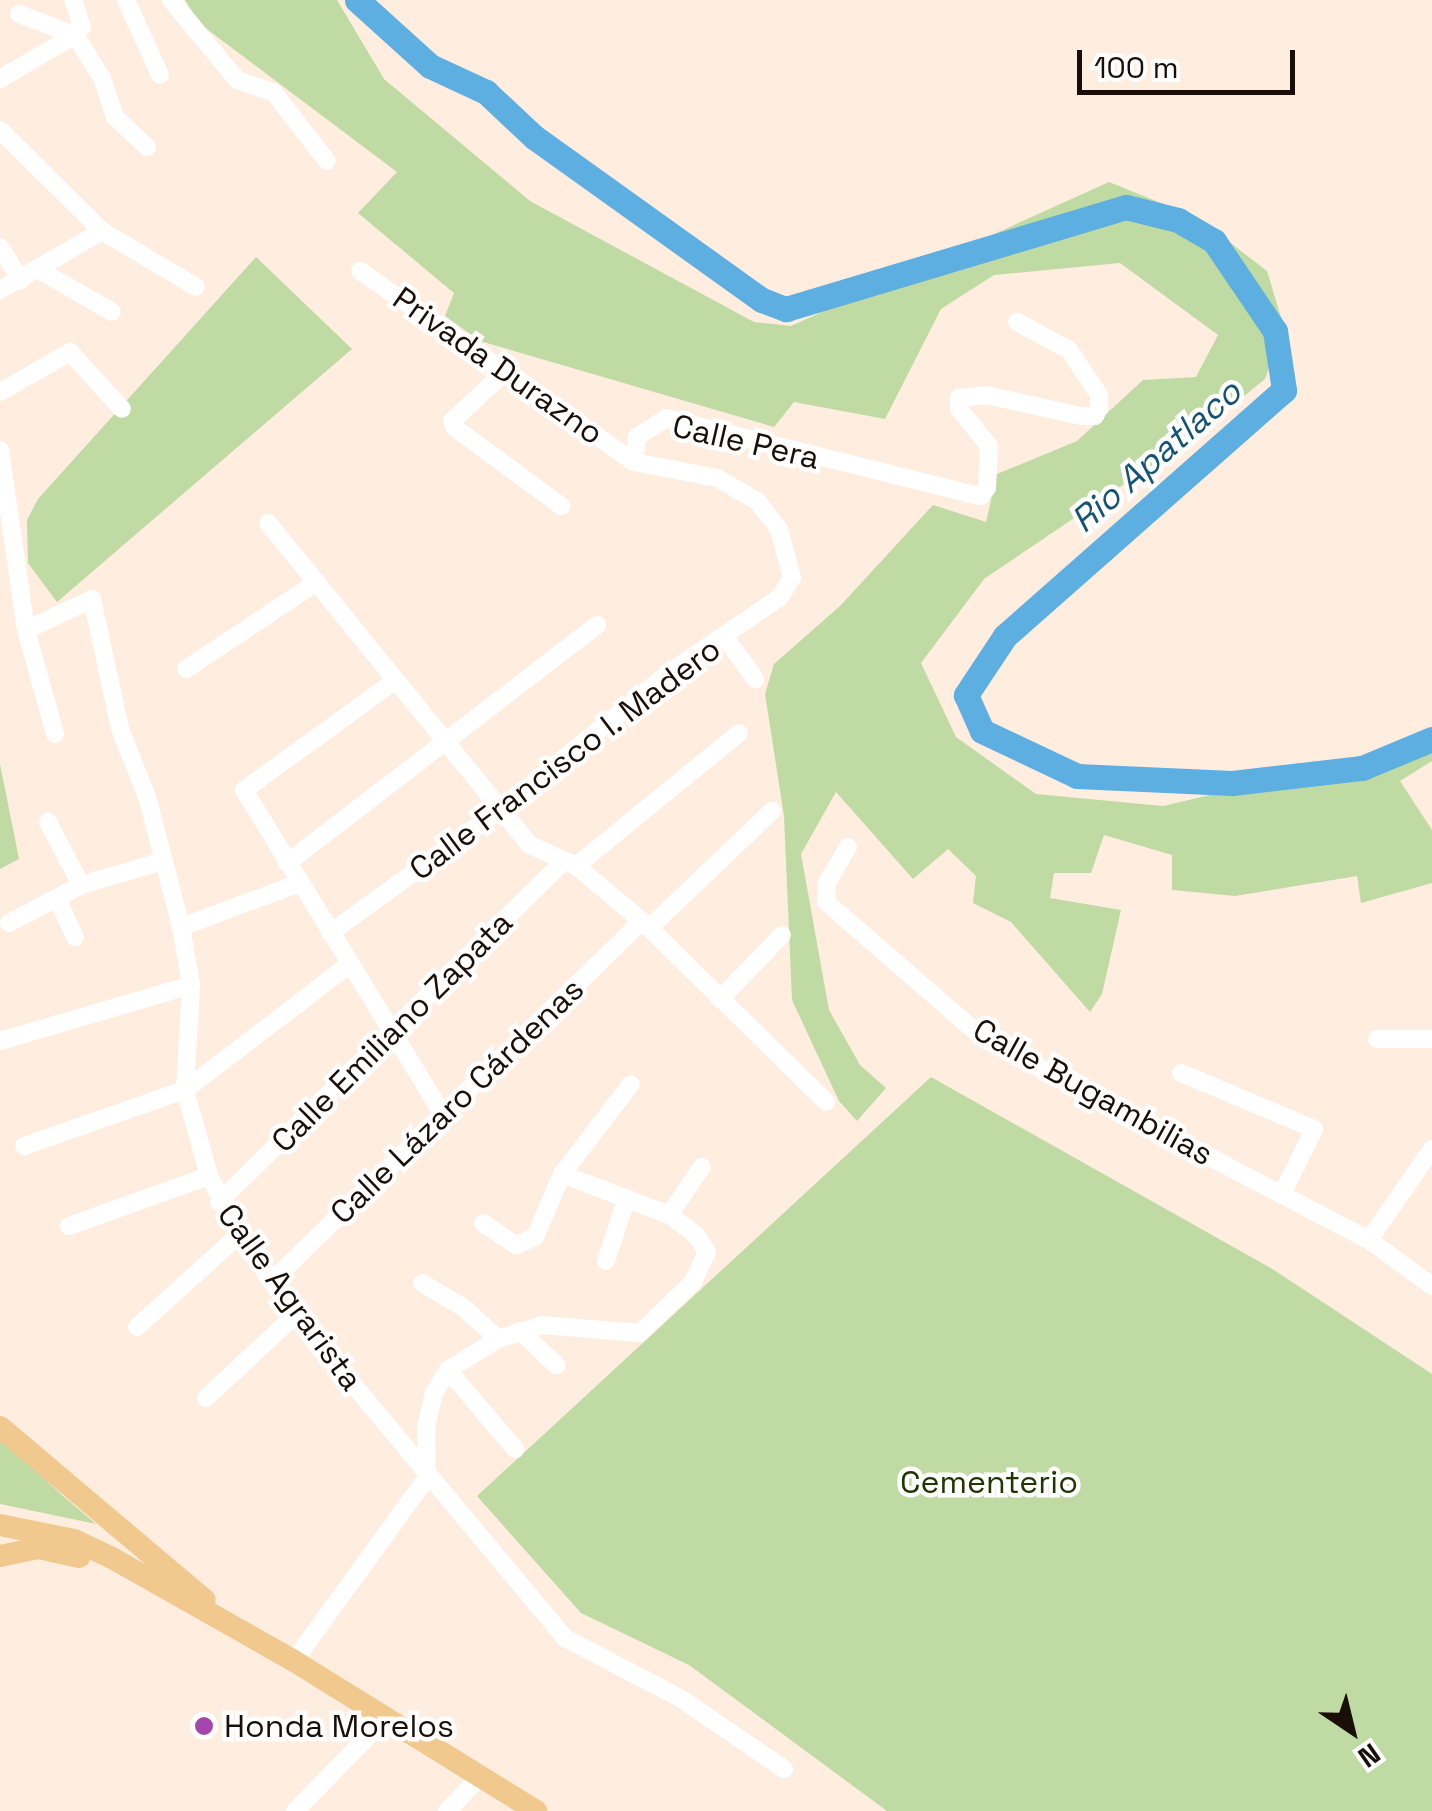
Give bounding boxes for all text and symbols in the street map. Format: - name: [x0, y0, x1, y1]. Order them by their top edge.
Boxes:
- scale bar: [1082, 30, 1300, 92]
- text: 100 m: [1094, 48, 1179, 87]
- street label: Privada Durazno: [385, 279, 611, 453]
- water label: Rio Apatlaco: [1062, 371, 1250, 541]
- street label: Calle Pera: [669, 406, 823, 478]
- street label: Calle Francisco I. Madero: [402, 629, 728, 889]
- street label: Calle Emiliano Zapata: [264, 904, 520, 1160]
- street label: Calle Lázaro Cárdenas: [323, 970, 591, 1232]
- street label: Calle Bugambilias: [966, 1010, 1220, 1174]
- street label: Calle Agrarista: [209, 1196, 371, 1398]
- park label: Cementerio: [900, 1463, 1078, 1501]
- north arrow: [1302, 1681, 1402, 1781]
- place label: Honda Morelos: [224, 1707, 454, 1745]
- marker: Honda Morelos: [193, 1715, 215, 1737]
- text: N: [1351, 1735, 1387, 1776]

